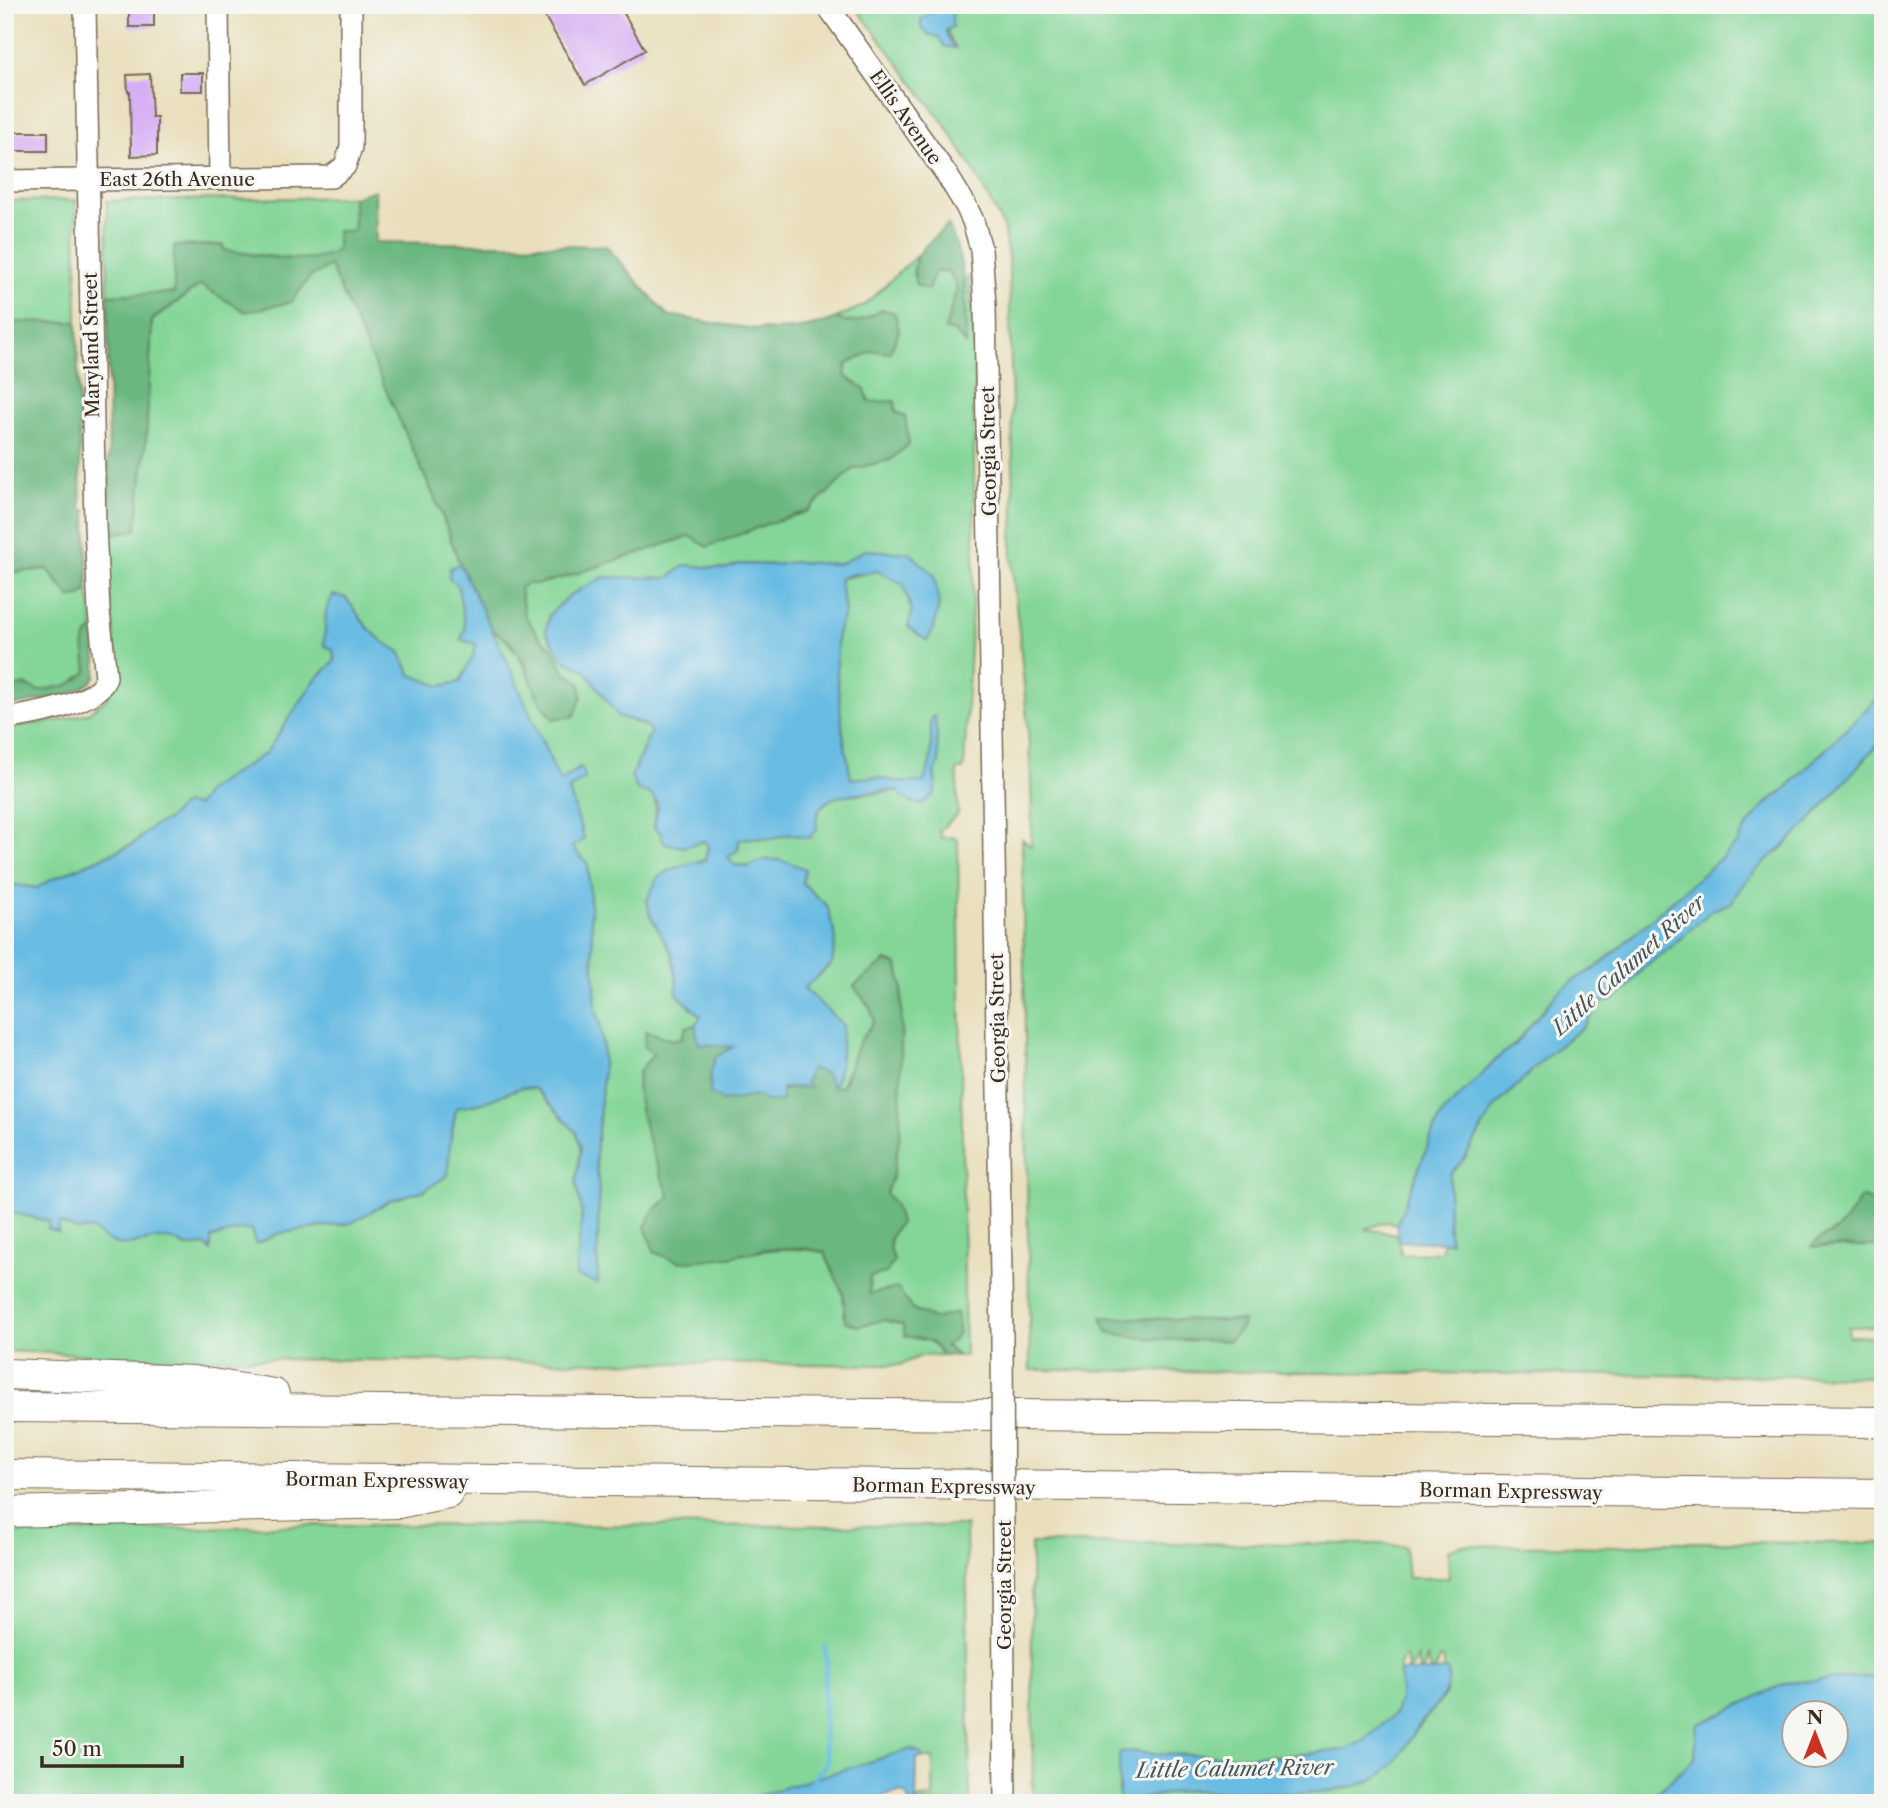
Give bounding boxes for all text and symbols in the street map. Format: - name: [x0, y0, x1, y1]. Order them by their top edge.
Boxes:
- street label: Ellis Avenue: [865, 66, 947, 169]
- street label: East 26th Avenue: [99, 168, 255, 191]
- street label: Maryland Street: [79, 272, 104, 418]
- street label: Georgia Street: [976, 386, 1001, 516]
- water label: Little Calumet River: [1545, 888, 1711, 1041]
- street label: Georgia Street: [985, 953, 1010, 1083]
- street label: Borman Expressway: [285, 1467, 469, 1494]
- street label: Borman Expressway: [852, 1473, 1036, 1500]
- street label: Borman Expressway: [1419, 1478, 1603, 1505]
- street label: Georgia Street: [993, 1520, 1016, 1650]
- north arrow: [1780, 1700, 1850, 1770]
- text: N: [1807, 1706, 1823, 1729]
- scale bar: [42, 1724, 182, 1768]
- text: 50 m: [52, 1736, 102, 1761]
- water label: Little Calumet River: [1134, 1754, 1335, 1783]

